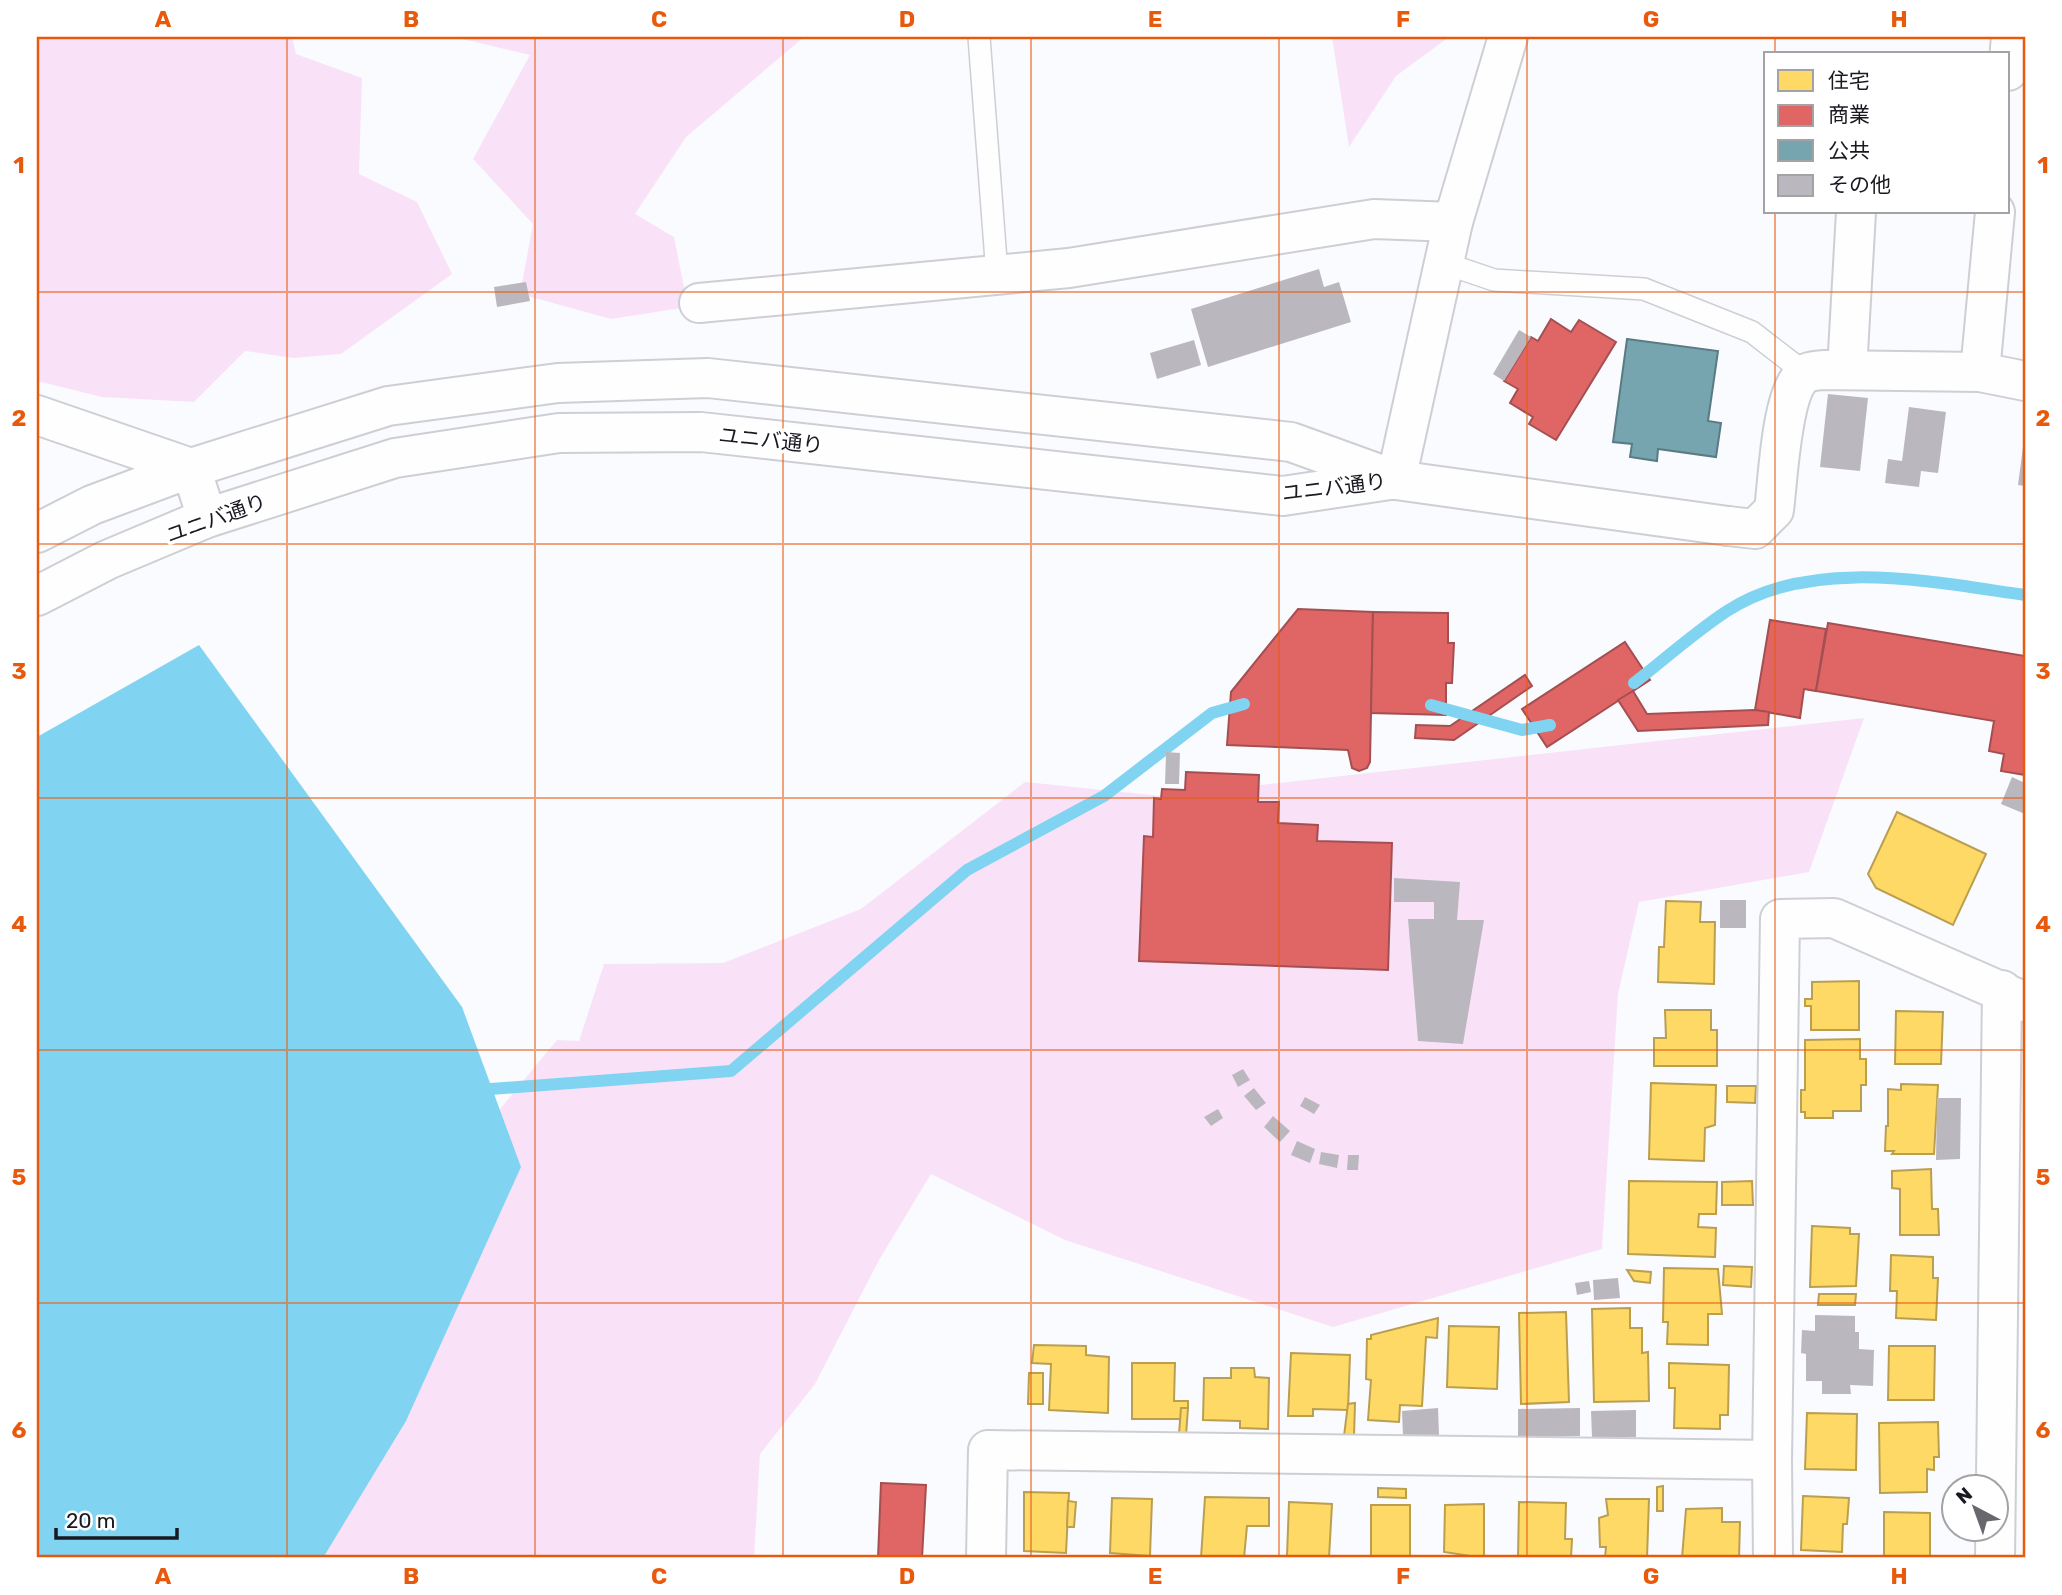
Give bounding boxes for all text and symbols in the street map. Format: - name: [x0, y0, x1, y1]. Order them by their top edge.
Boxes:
- text: A: [155, 5, 172, 33]
- text: B: [403, 5, 419, 33]
- text: C: [651, 5, 667, 33]
- text: D: [899, 5, 915, 33]
- text: E: [1148, 5, 1162, 33]
- text: F: [1396, 5, 1410, 33]
- text: G: [1643, 5, 1659, 33]
- text: H: [1890, 5, 1908, 33]
- legend: [1764, 52, 2010, 214]
- text: 住宅: [1828, 68, 1870, 93]
- text: 商業: [1828, 102, 1870, 127]
- text: 公共: [1828, 138, 1870, 163]
- text: 1: [13, 151, 25, 179]
- text: 1: [2037, 151, 2049, 179]
- text: その他: [1828, 172, 1891, 197]
- text: 2: [12, 404, 26, 432]
- text: 2: [2036, 404, 2050, 432]
- street label: ユニバ通り: [717, 422, 825, 458]
- street label: ユニバ通り: [1280, 468, 1388, 506]
- street label: ユニバ通り: [162, 488, 270, 548]
- text: 3: [11, 657, 27, 685]
- text: 3: [2035, 657, 2051, 685]
- text: 4: [11, 910, 27, 938]
- text: 4: [2035, 910, 2051, 938]
- text: 5: [12, 1163, 27, 1191]
- text: 5: [2036, 1163, 2051, 1191]
- text: 6: [12, 1416, 27, 1444]
- text: 6: [2036, 1416, 2051, 1444]
- north arrow: [1940, 1472, 2010, 1542]
- text: N: [1951, 1482, 1977, 1509]
- scale bar: [56, 1497, 177, 1541]
- text: 20 m: [66, 1508, 115, 1533]
- text: A: [155, 1562, 172, 1590]
- text: B: [403, 1562, 419, 1590]
- text: C: [651, 1562, 667, 1590]
- text: D: [899, 1562, 915, 1590]
- text: E: [1148, 1562, 1162, 1590]
- text: F: [1396, 1562, 1410, 1590]
- text: G: [1643, 1562, 1659, 1590]
- text: H: [1890, 1562, 1908, 1590]

